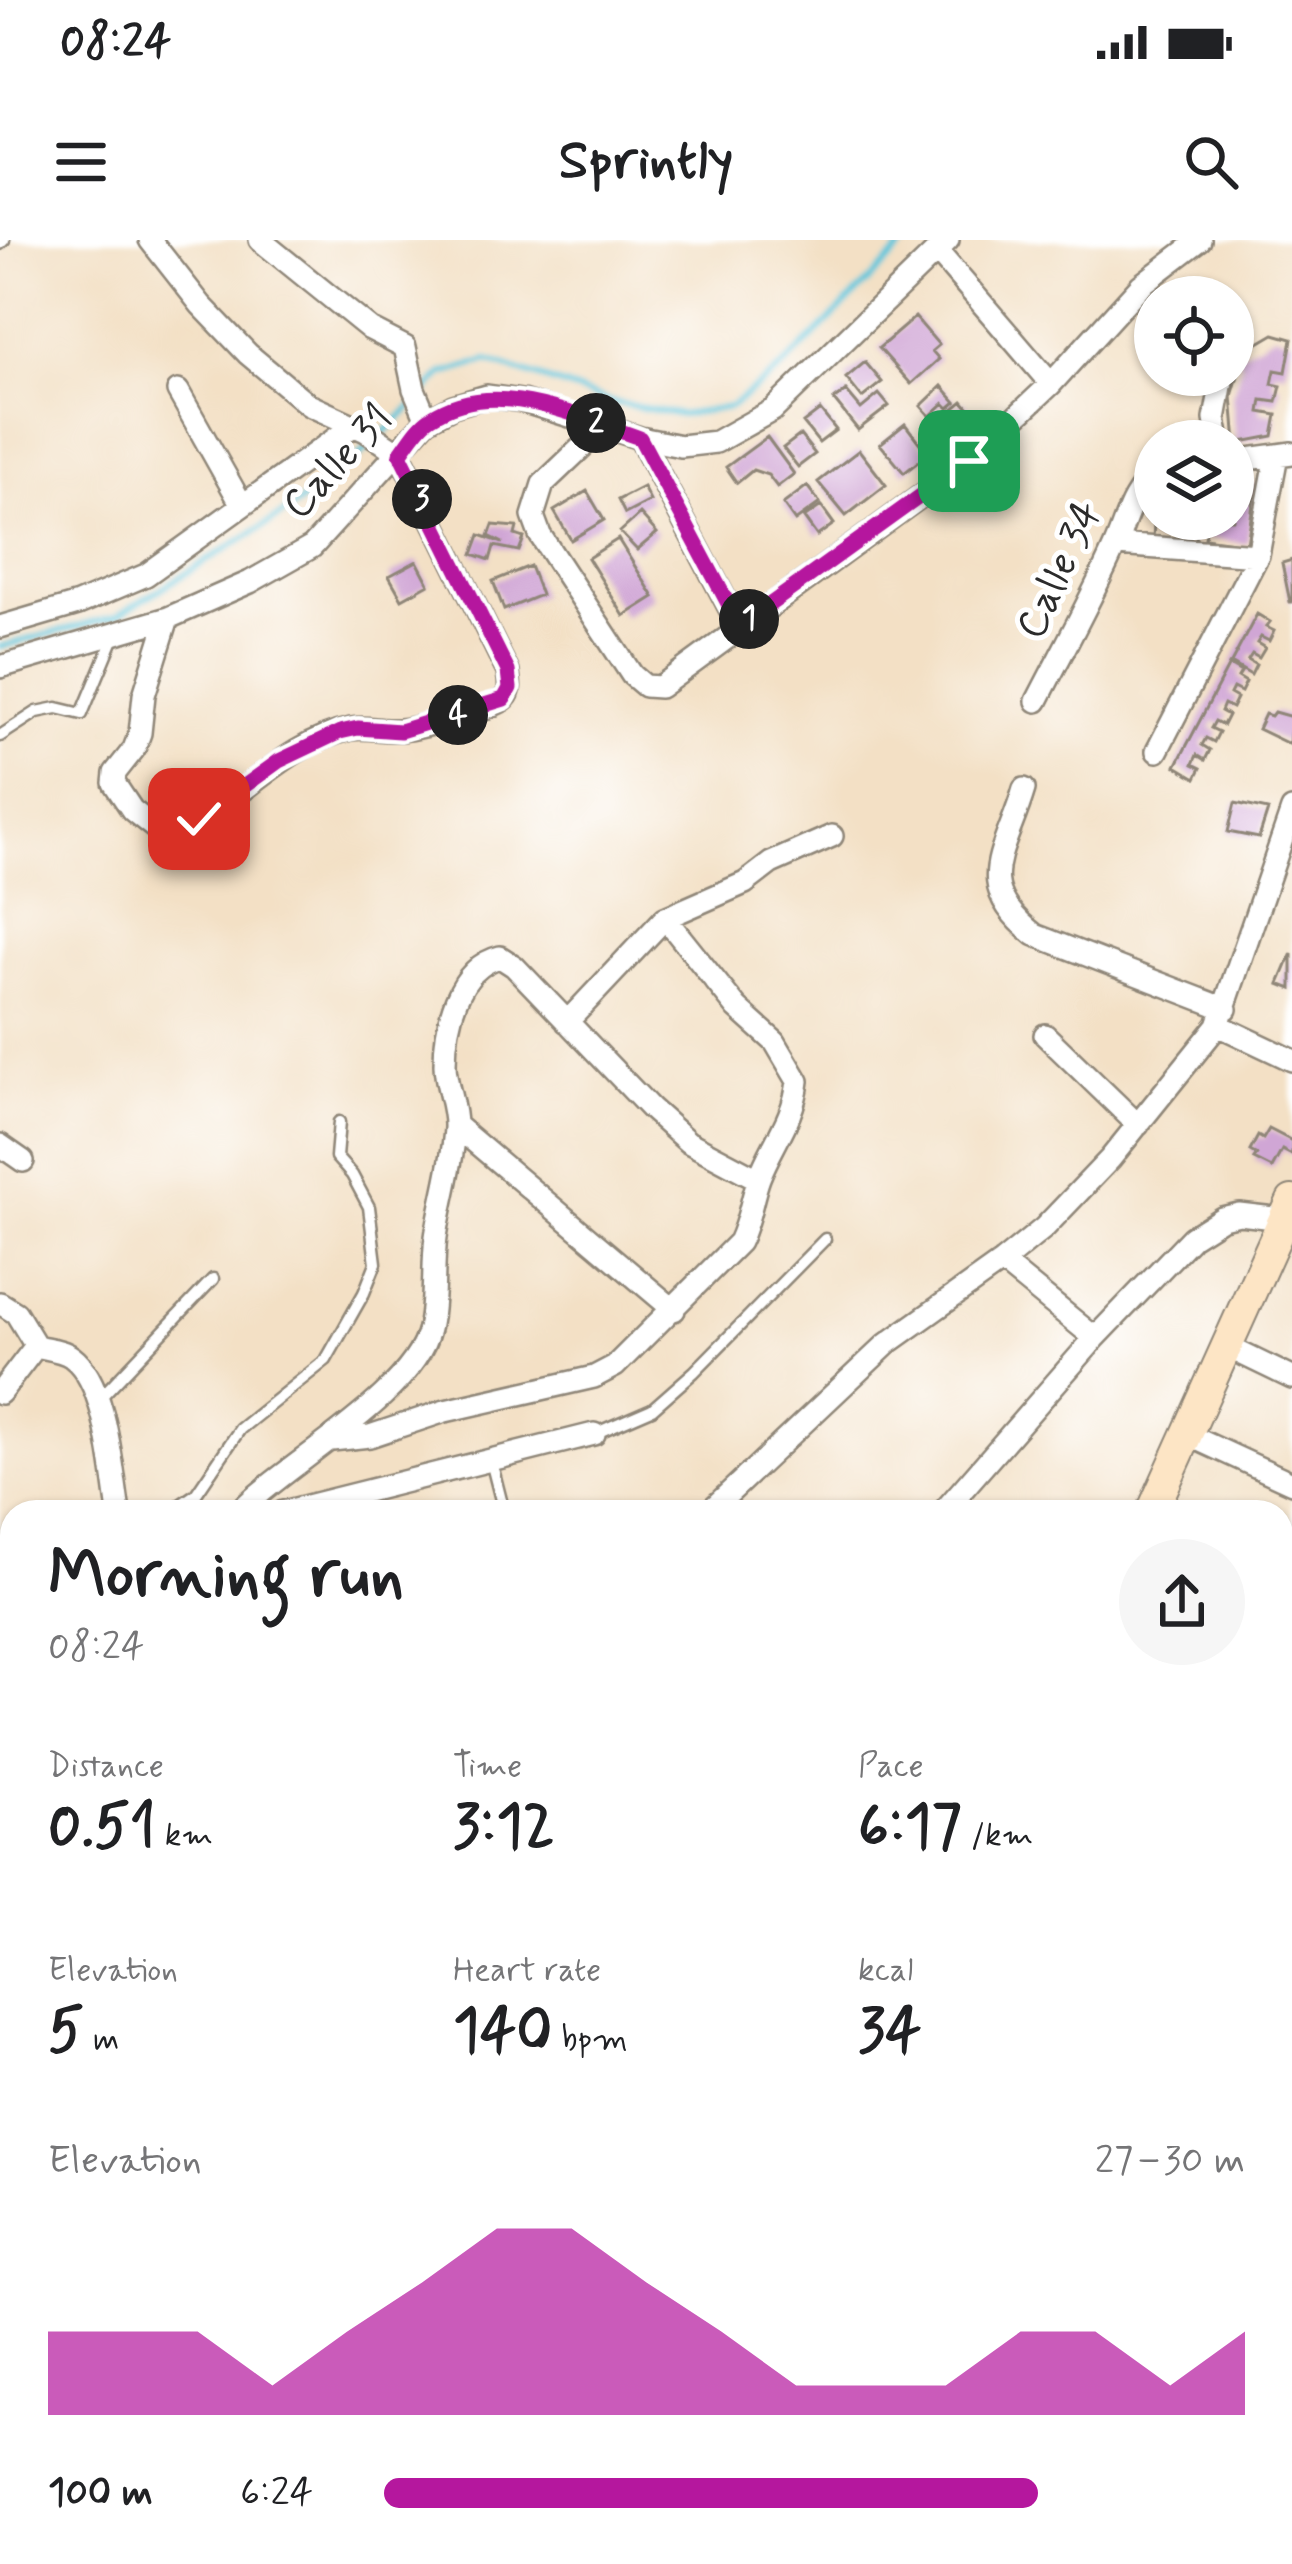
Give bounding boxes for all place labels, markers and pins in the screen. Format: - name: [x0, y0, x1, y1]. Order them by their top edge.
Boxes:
- pin: 2: [566, 393, 626, 453]
- pin: [918, 410, 1020, 512]
- pin: 3: [392, 469, 452, 529]
- pin: 1: [719, 589, 779, 649]
- pin: 4: [428, 685, 488, 745]
- pin: [148, 768, 250, 870]

